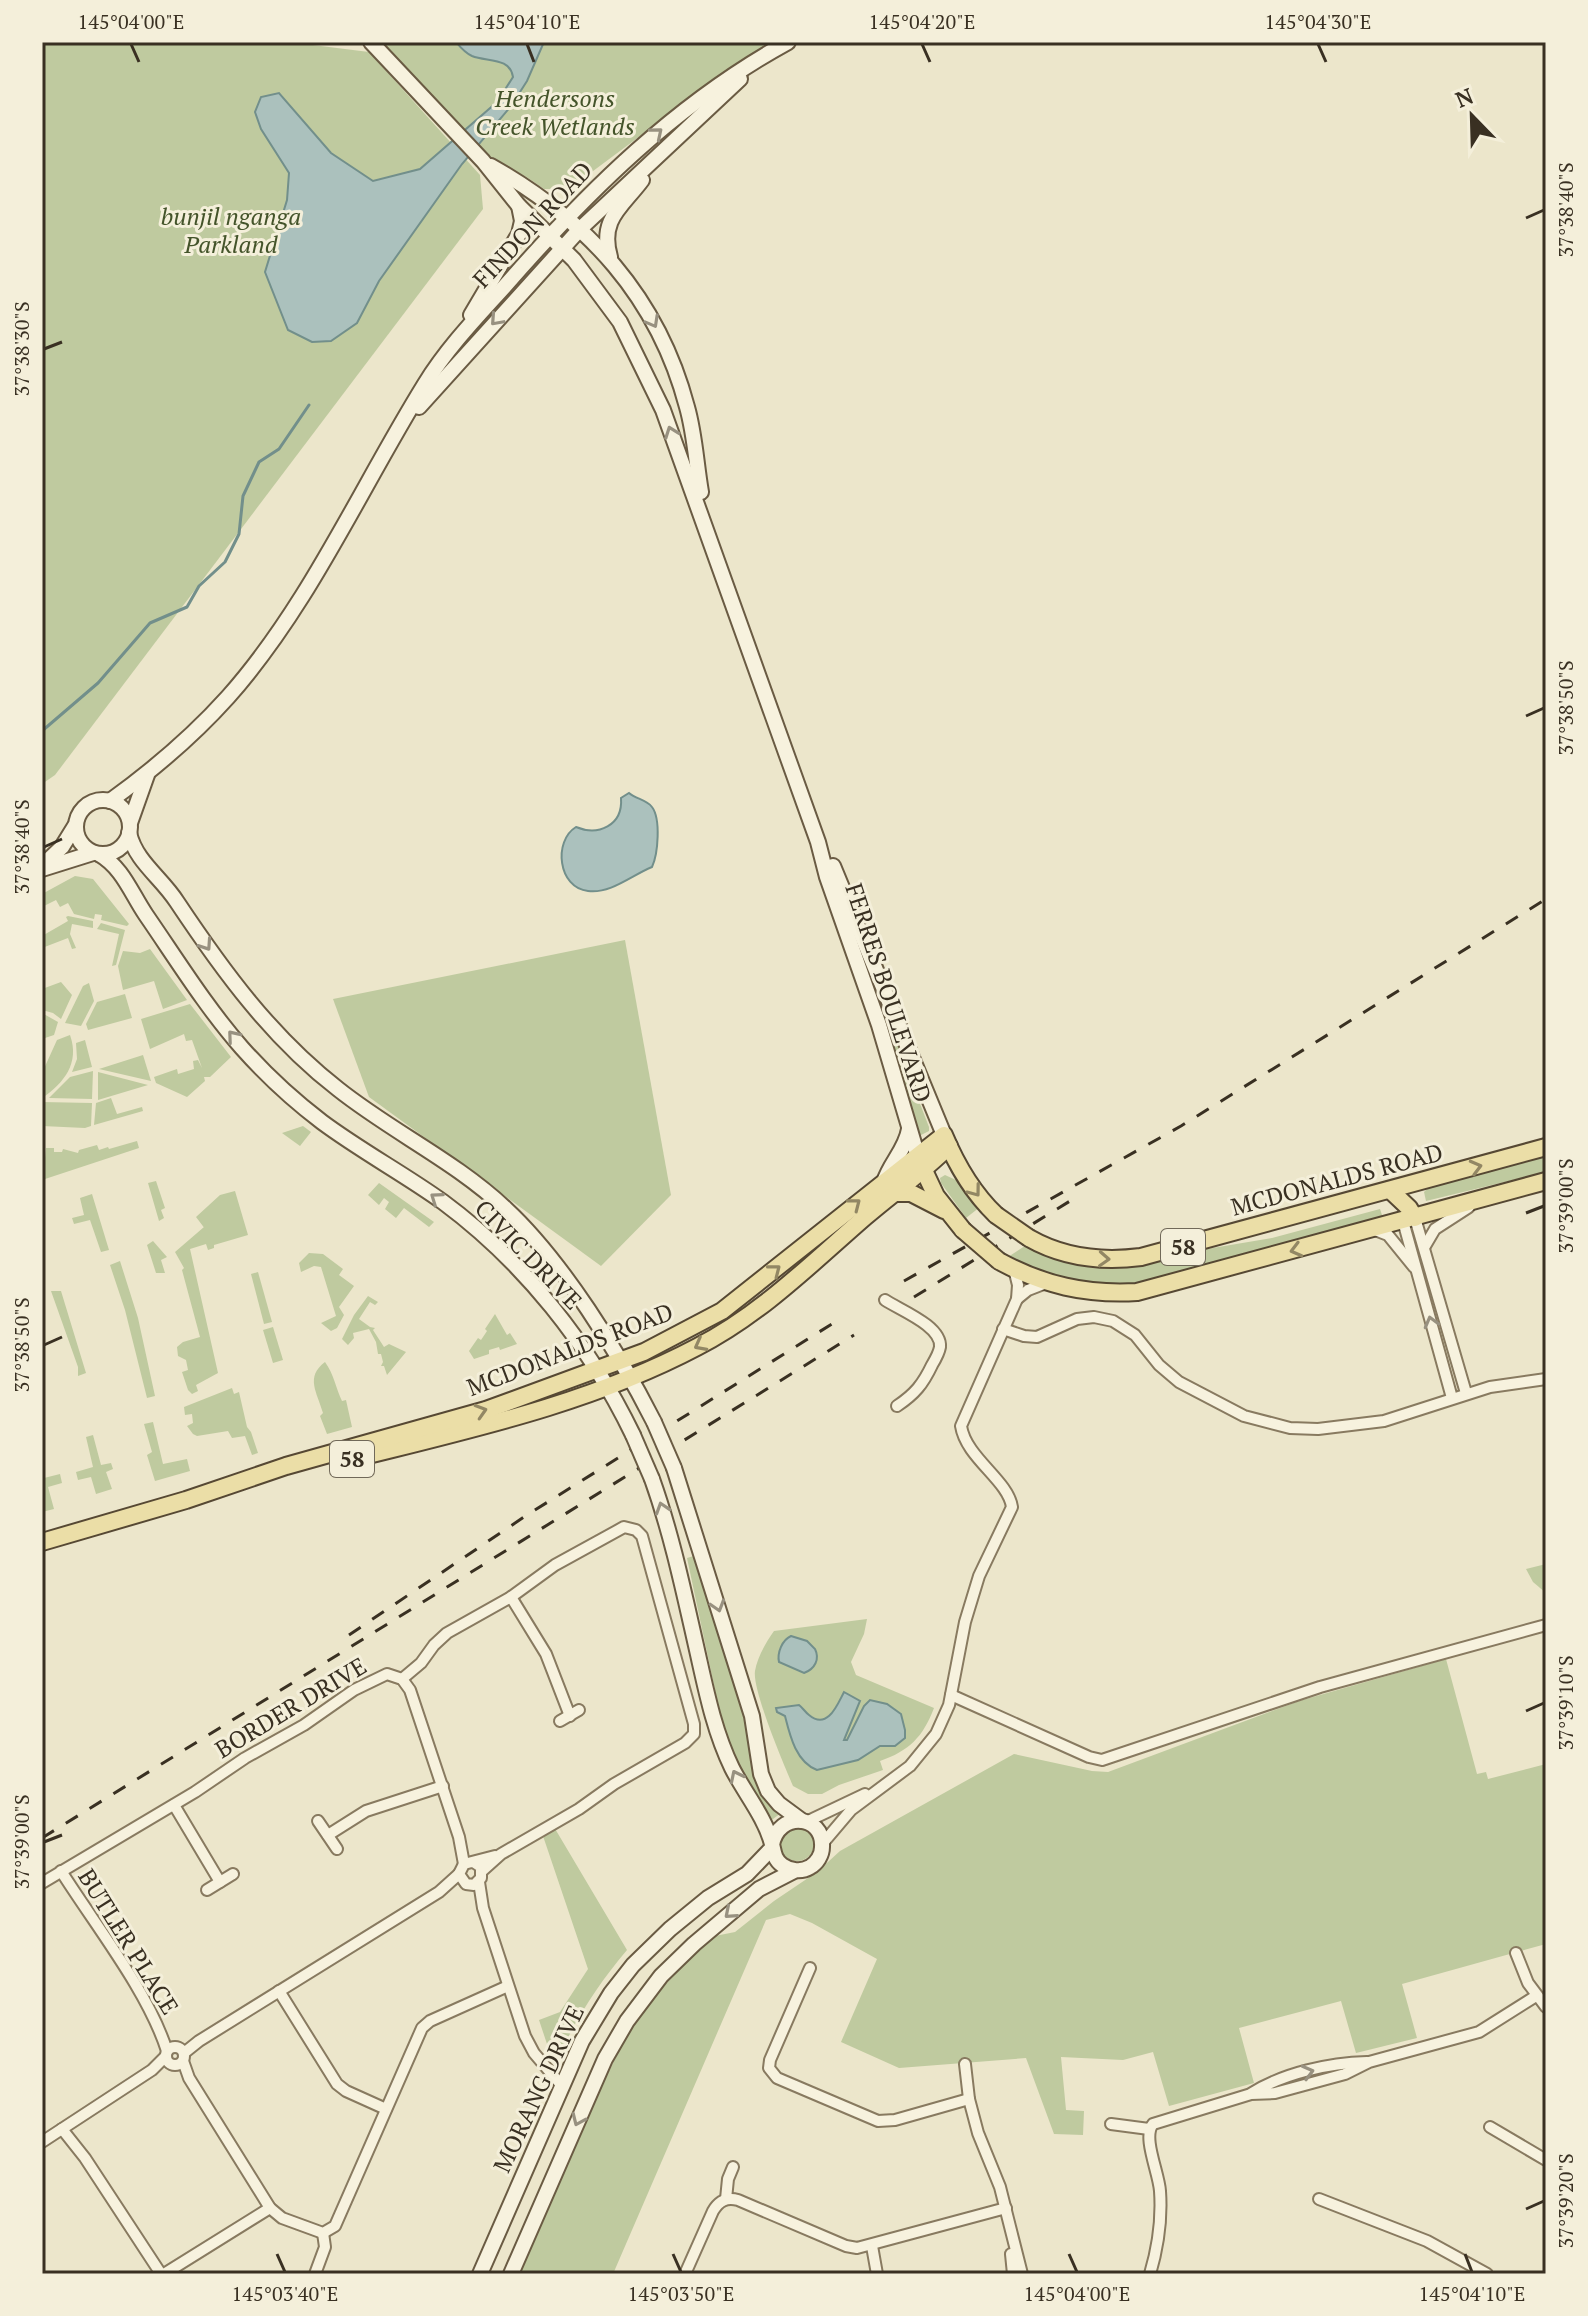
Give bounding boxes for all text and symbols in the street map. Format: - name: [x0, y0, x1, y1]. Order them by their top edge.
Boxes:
- text: 145°04'00"E: [78, 8, 184, 35]
- text: 145°04'10"E: [474, 8, 580, 35]
- text: 145°04'20"E: [869, 8, 975, 35]
- text: 145°04'30"E: [1265, 8, 1371, 35]
- north arrow: [1432, 76, 1512, 156]
- text: N: [1451, 80, 1478, 114]
- park label: Hendersons Creek Wetlands: [475, 82, 635, 142]
- one-way arrow: [647, 128, 662, 143]
- street label: FINDON ROAD: [465, 154, 599, 294]
- text: 37°38'40"S: [1552, 162, 1579, 258]
- park label: bunjil nganga Parkland: [161, 200, 301, 260]
- text: 37°38'30"S: [8, 301, 35, 397]
- one-way arrow: [491, 311, 506, 326]
- one-way arrow: [643, 313, 659, 328]
- one-way arrow: [665, 426, 681, 440]
- text: 37°38'50"S: [1552, 660, 1579, 756]
- text: 37°38'40"S: [8, 799, 35, 895]
- street label: FERRES BOULEVARD: [838, 879, 939, 1106]
- one-way arrow: [196, 936, 211, 951]
- one-way arrow: [228, 1031, 243, 1046]
- street label: MCDONALDS ROAD: [1227, 1135, 1446, 1223]
- text: 37°39'00"S: [1552, 1158, 1579, 1254]
- one-way arrow: [1469, 1159, 1483, 1176]
- one-way arrow: [965, 1182, 979, 1197]
- street label: CIVIC DRIVE: [468, 1192, 589, 1316]
- one-way arrow: [430, 1193, 444, 1207]
- one-way arrow: [846, 1200, 861, 1214]
- road number: 58: [1161, 1229, 1205, 1265]
- one-way arrow: [1290, 1241, 1304, 1257]
- one-way arrow: [1098, 1250, 1111, 1267]
- one-way arrow: [766, 1266, 781, 1280]
- street label: MCDONALDS ROAD: [462, 1295, 677, 1403]
- text: 37°38'50"S: [8, 1297, 35, 1393]
- one-way arrow: [1424, 1316, 1441, 1330]
- one-way arrow: [694, 1336, 709, 1351]
- one-way arrow: [474, 1404, 488, 1420]
- road number: 58: [330, 1441, 374, 1477]
- one-way arrow: [655, 1502, 671, 1516]
- one-way arrow: [709, 1598, 725, 1612]
- street label: BORDER DRIVE: [209, 1649, 372, 1765]
- text: 37°39'10"S: [1552, 1655, 1579, 1751]
- one-way arrow: [731, 1770, 746, 1785]
- text: 37°39'00"S: [8, 1794, 35, 1890]
- street label: BUTLER PLACE: [71, 1863, 186, 2020]
- one-way arrow: [724, 1903, 739, 1918]
- street label: MORANG DRIVE: [485, 2000, 591, 2177]
- one-way arrow: [1300, 2065, 1314, 2081]
- one-way arrow: [572, 2112, 588, 2126]
- text: 37°39'20"S: [1552, 2153, 1579, 2249]
- text: 145°03'40"E: [232, 2280, 338, 2307]
- text: 145°03'50"E: [628, 2280, 734, 2307]
- text: 145°04'00"E: [1024, 2280, 1130, 2307]
- text: 145°04'10"E: [1419, 2280, 1525, 2307]

